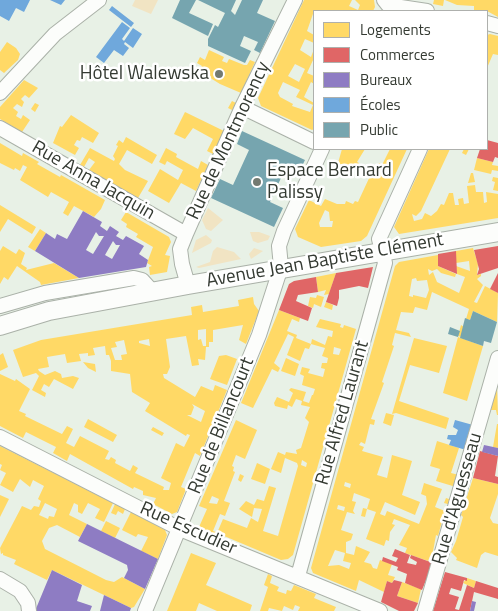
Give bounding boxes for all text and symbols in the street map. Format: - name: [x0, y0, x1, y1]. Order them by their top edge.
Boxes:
- legend: [313, 10, 488, 150]
- text: Logements: [360, 18, 431, 41]
- text: Commerces: [360, 43, 435, 66]
- street label: Rue de Montmorency: [182, 58, 276, 224]
- place label: Hôtel Walewska: [80, 63, 209, 85]
- marker: Hôtel Walewska: [213, 68, 225, 80]
- text: Bureaux: [360, 68, 412, 91]
- text: Écoles: [360, 93, 401, 116]
- text: Public: [360, 118, 398, 141]
- street label: Rue Anna Jacquin: [27, 136, 159, 226]
- place label: Espace Bernard Palissy: [267, 160, 392, 204]
- marker: Espace Bernard Palissy: [251, 176, 263, 188]
- street label: Avenue Jean Baptiste Clément: [205, 229, 445, 293]
- street label: Rue Alfred Laurant: [311, 338, 375, 488]
- street label: Rue de Billancourt: [184, 354, 260, 498]
- street label: Rue d'Aguesseau: [428, 430, 488, 568]
- street label: Rue Escudier: [136, 498, 240, 560]

